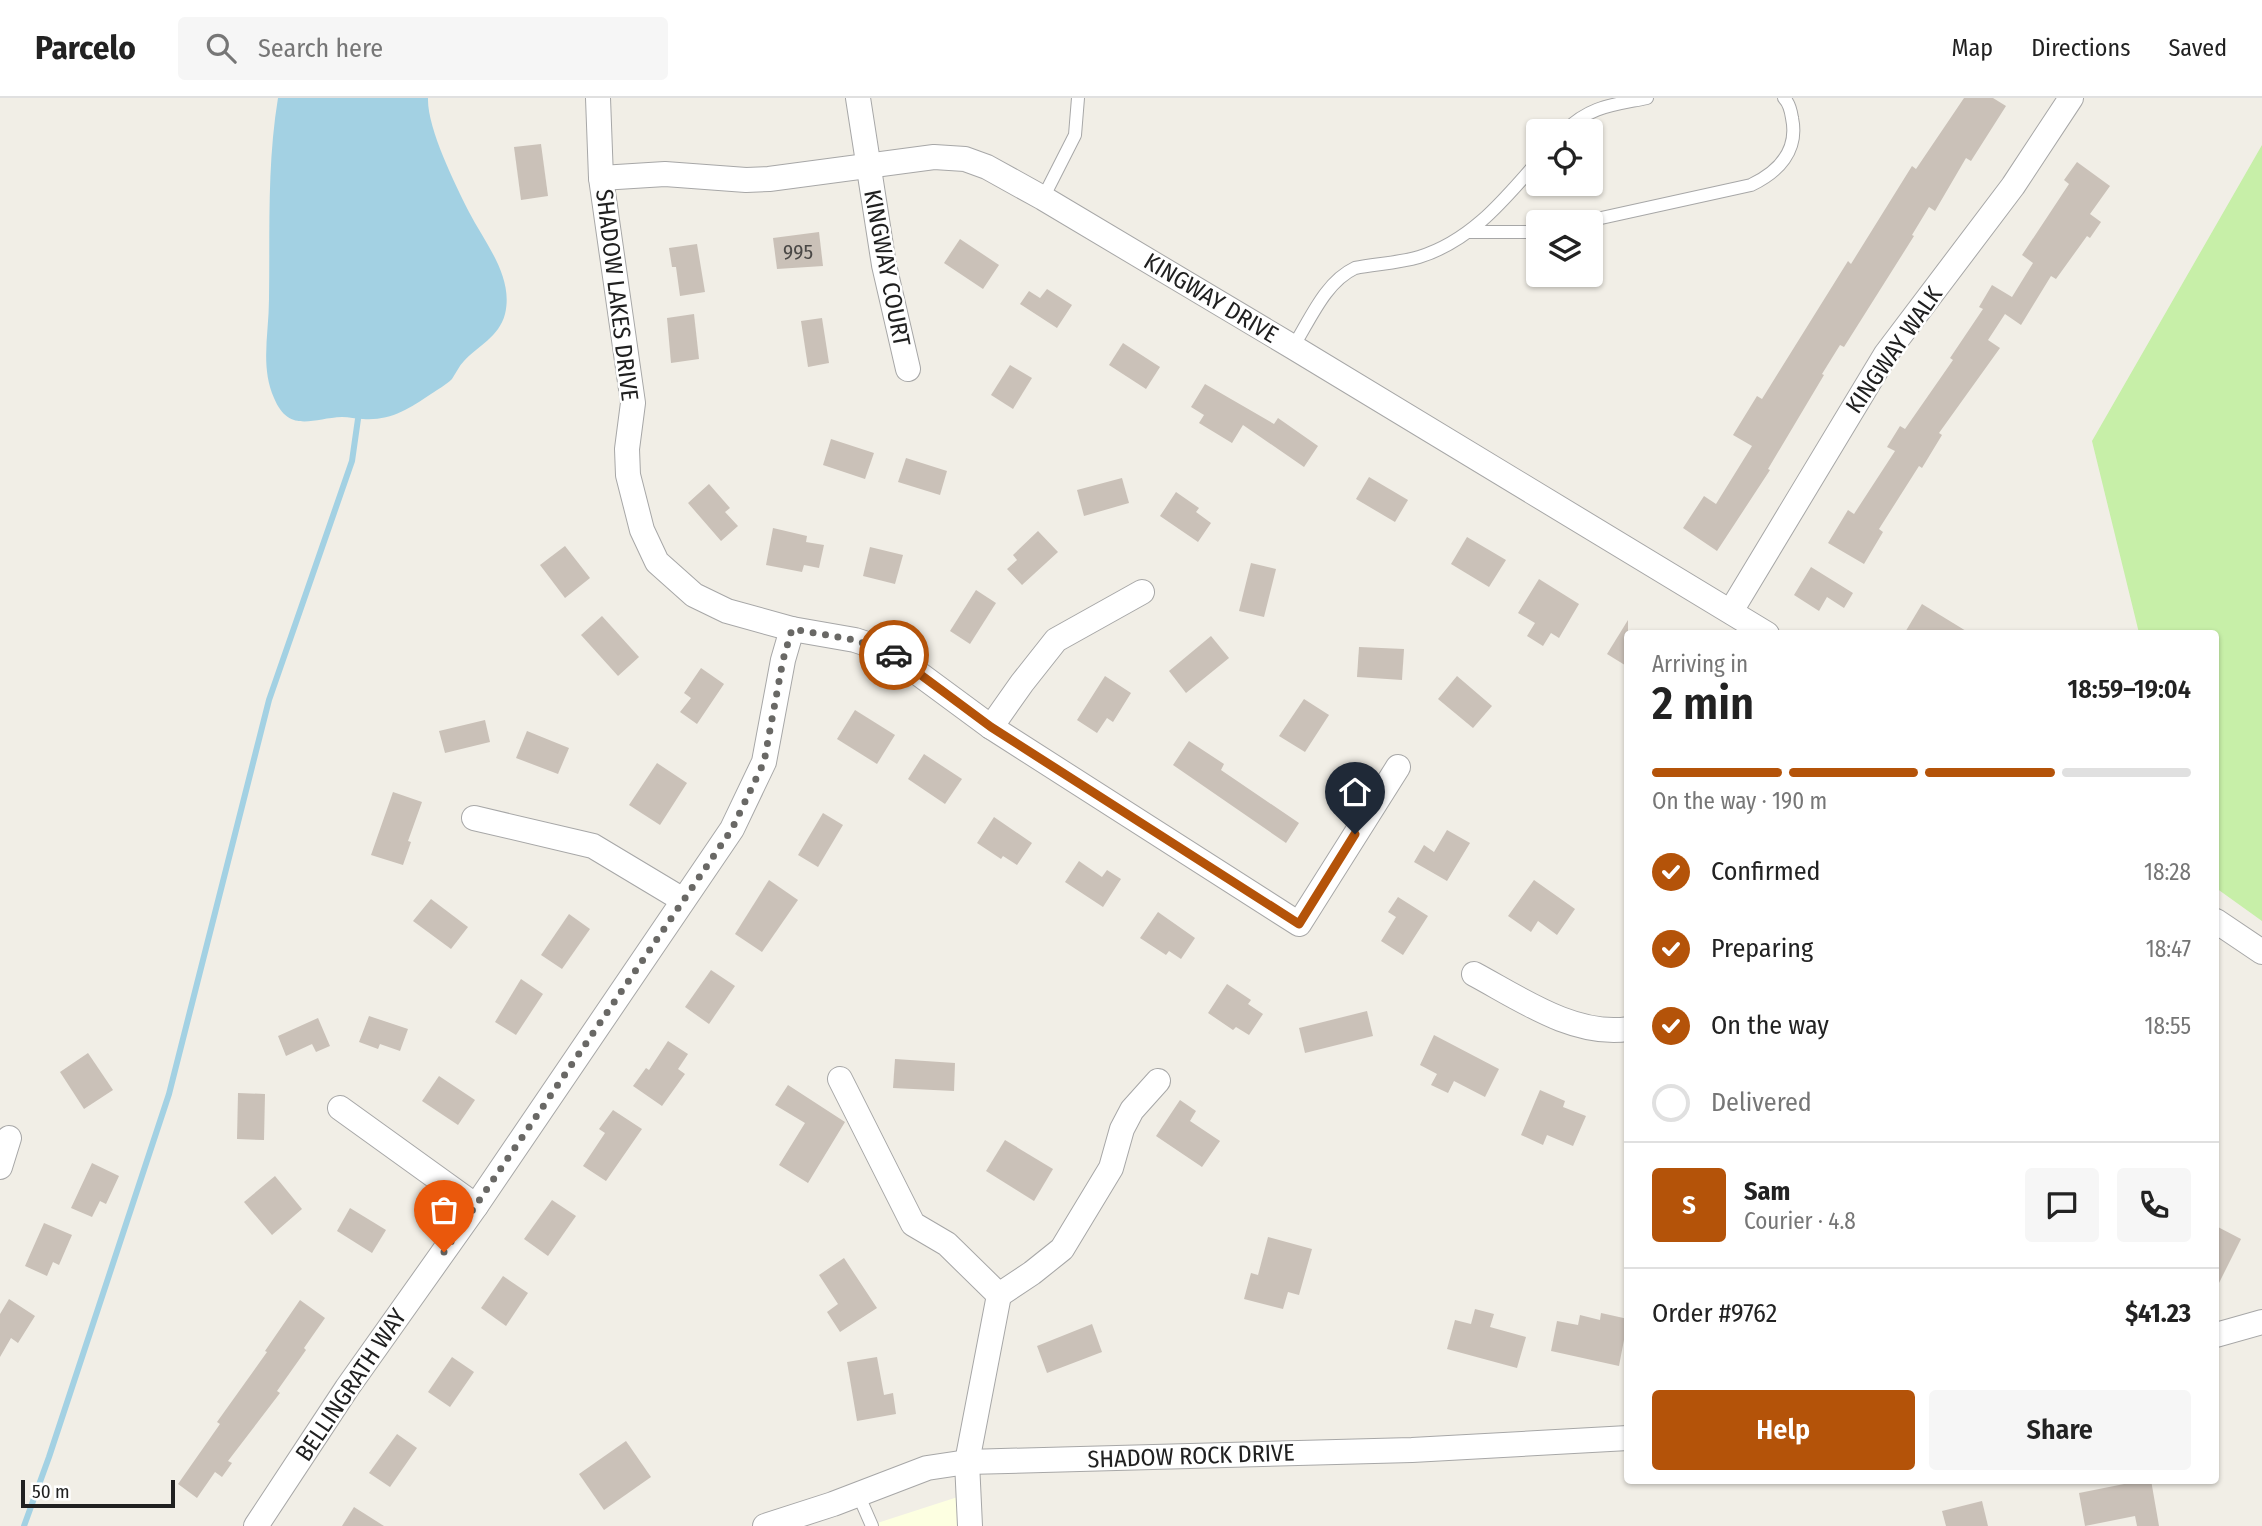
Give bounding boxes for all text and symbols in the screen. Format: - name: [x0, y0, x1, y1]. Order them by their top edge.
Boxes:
- search box: [178, 17, 668, 80]
- text: Parcelo: [35, 28, 136, 68]
- icon: search: [202, 29, 240, 67]
- text: Search here: [258, 33, 383, 64]
- text: Map: [1952, 34, 1993, 62]
- text: Directions: [2031, 34, 2130, 62]
- text: Saved: [2168, 34, 2227, 62]
- map controls: [1526, 119, 1603, 287]
- button: locate: [1526, 119, 1603, 196]
- street label: KINGWAY COURT: [858, 187, 916, 349]
- street label: SHADOW LAKES DRIVE: [590, 188, 644, 402]
- button: layers: [1526, 210, 1603, 287]
- house number: 995: [783, 239, 813, 265]
- street label: KINGWAY DRIVE: [1139, 247, 1283, 349]
- street label: KINGWAY WALK: [1840, 281, 1948, 419]
- courier: [859, 620, 929, 690]
- icon: car: [875, 636, 913, 674]
- text: Arriving in: [1652, 650, 1748, 678]
- text: 18:59–19:04: [2067, 674, 2191, 705]
- text: 2 min: [1652, 676, 1754, 731]
- pin: [1325, 762, 1385, 834]
- icon: home: [1336, 773, 1374, 811]
- text: On the way · 190 m: [1652, 787, 1827, 815]
- icon: check: [1652, 853, 1690, 891]
- text: Confirmed: [1711, 856, 1821, 887]
- text: 18:28: [2144, 858, 2191, 886]
- icon: check: [1652, 930, 1690, 968]
- text: Preparing: [1711, 933, 1813, 964]
- text: 18:47: [2146, 935, 2191, 963]
- icon: check: [1652, 1007, 1690, 1045]
- text: On the way: [1711, 1010, 1829, 1041]
- text: 18:55: [2145, 1012, 2191, 1040]
- text: Delivered: [1711, 1087, 1812, 1118]
- button: chat: [2025, 1168, 2099, 1242]
- button: phone: [2117, 1168, 2191, 1242]
- text: Sam: [1744, 1176, 1790, 1207]
- pin: [414, 1180, 474, 1252]
- text: S: [1682, 1190, 1696, 1221]
- icon: bag: [425, 1191, 463, 1229]
- text: Courier · 4.8: [1744, 1207, 1856, 1235]
- text: Order #9762: [1652, 1298, 1777, 1329]
- text: $41.23: [2125, 1298, 2191, 1329]
- street label: BELLINGRATH WAY: [290, 1304, 412, 1466]
- button: Help: [1652, 1390, 1915, 1470]
- button: Share: [1929, 1390, 2191, 1470]
- street label: SHADOW ROCK DRIVE: [1087, 1438, 1295, 1474]
- scale bar: [21, 1477, 175, 1509]
- text: 50 m: [32, 1480, 70, 1503]

